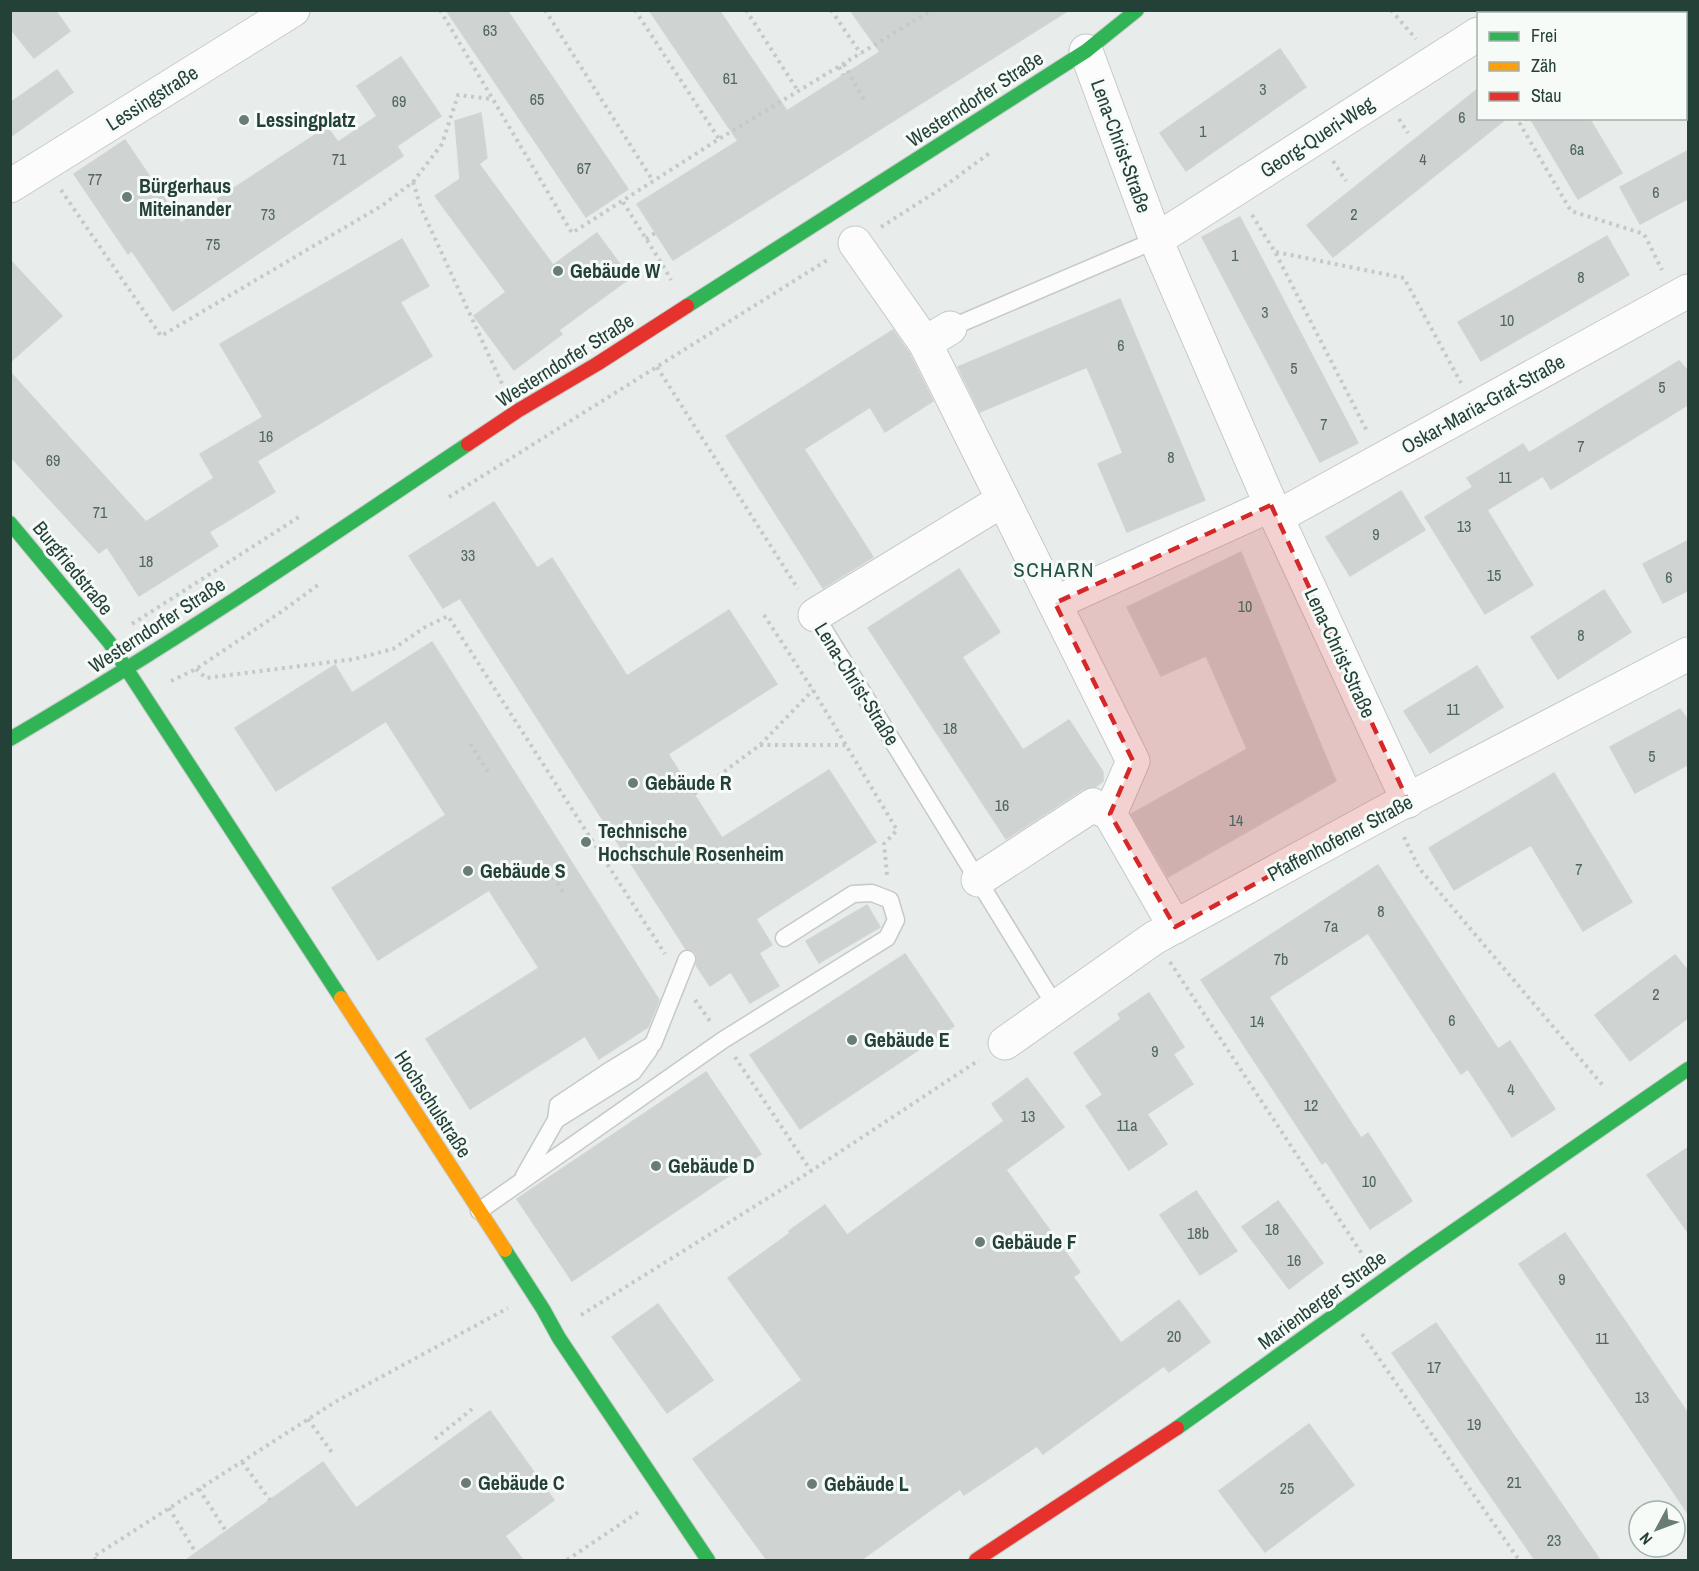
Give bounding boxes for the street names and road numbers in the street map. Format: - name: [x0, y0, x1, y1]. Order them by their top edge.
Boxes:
- street label: Westerndorfer Straße: [901, 44, 1048, 153]
- street label: Lessingstraße: [101, 59, 203, 137]
- street label: Lena-Christ-Straße: [1085, 75, 1158, 216]
- street label: Georg-Queri-Weg: [1254, 90, 1379, 184]
- street label: Westerndorfer Straße: [491, 306, 639, 413]
- street label: Oskar-Maria-Graf-Straße: [1396, 347, 1569, 460]
- street label: Burgfriedstraße: [27, 515, 120, 620]
- street label: Westerndorfer Straße: [83, 570, 230, 679]
- street label: Lena-Christ-Straße: [1299, 583, 1382, 722]
- street label: Lena-Christ-Straße: [809, 617, 906, 750]
- street label: Pfaffenhofener Straße: [1262, 788, 1417, 887]
- street label: Hochschulstraße: [389, 1045, 478, 1163]
- street label: Marienberger Straße: [1252, 1244, 1391, 1355]

